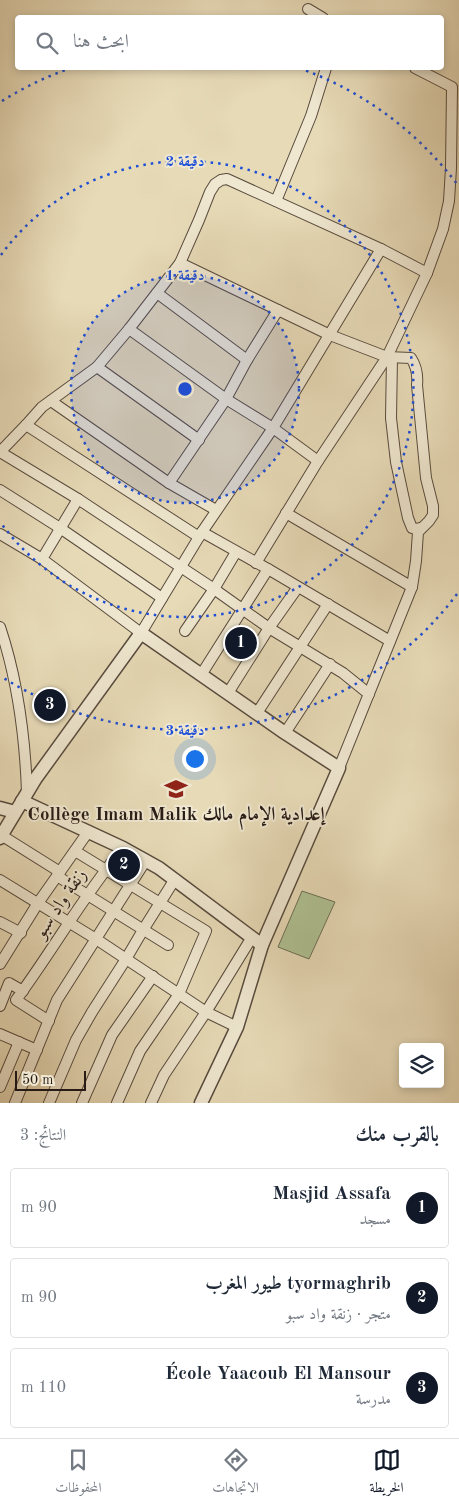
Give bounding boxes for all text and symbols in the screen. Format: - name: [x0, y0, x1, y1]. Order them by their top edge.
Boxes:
- search box: [15, 15, 444, 70]
- icon: search: [33, 29, 61, 57]
- text: ابحث هنا: [73, 33, 129, 52]
- text: 2 دقيقة: [165, 155, 205, 170]
- text: 1 دقيقة: [165, 269, 205, 284]
- centre of rings: [176, 380, 194, 398]
- pin: 1: [225, 624, 257, 662]
- pin: 3: [34, 686, 66, 724]
- text: 3 دقيقة: [165, 724, 205, 739]
- your location: [182, 746, 208, 772]
- school or university icon: Collège Imam Malik إعدادية الإمام مالك: [163, 776, 189, 802]
- place label: Collège Imam Malik إعدادية الإمام مالك: [27, 804, 327, 831]
- pin: 2: [108, 846, 140, 884]
- street label: زنقة واد سبو: [30, 866, 92, 944]
- map controls: [399, 1043, 444, 1088]
- button: layers: [399, 1043, 444, 1088]
- scale bar: [15, 1068, 86, 1091]
- text: 50 m: [22, 1073, 53, 1087]
- text: بالقرب منك: [356, 1125, 439, 1146]
- text: النتائج: 3: [20, 1128, 66, 1144]
- text: Masjid Assafa: [272, 1185, 391, 1204]
- text: 90 m: [21, 1200, 57, 1216]
- text: 1: [417, 1200, 427, 1216]
- text: مسجد: [360, 1212, 391, 1228]
- text: tyormaghrib طيور المغرب: [205, 1275, 391, 1294]
- text: 90 m: [21, 1290, 57, 1306]
- text: 2: [417, 1290, 427, 1306]
- text: متجر · زنقة واد سبو: [286, 1307, 391, 1323]
- text: École Yaacoub El Mansour: [165, 1365, 391, 1384]
- text: 110 m: [21, 1380, 66, 1396]
- text: 3: [417, 1380, 427, 1396]
- text: مدرسة: [356, 1392, 391, 1408]
- tab: المحفوظات: [55, 1446, 102, 1501]
- tab: الاتجاهات: [212, 1446, 259, 1501]
- tab: الخريطة: [370, 1446, 404, 1501]

